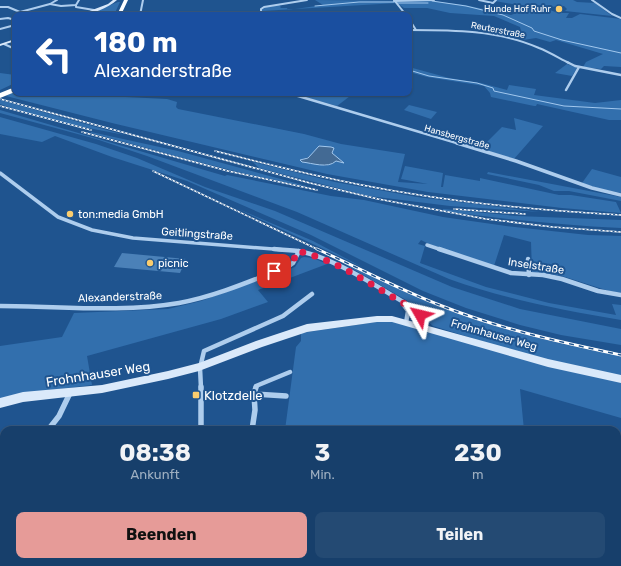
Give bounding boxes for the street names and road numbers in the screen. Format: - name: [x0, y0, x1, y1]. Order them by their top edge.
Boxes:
- street label: Reuterstraße: [470, 20, 526, 40]
- street label: Hansbergstraße: [423, 123, 491, 151]
- street label: Geitlingstraße: [161, 225, 233, 243]
- street label: Inselstraße: [507, 255, 565, 277]
- street label: Alexanderstraße: [78, 289, 162, 305]
- street label: Frohnhauser Weg: [449, 316, 539, 354]
- street label: Frohnhauser Weg: [45, 358, 151, 391]

